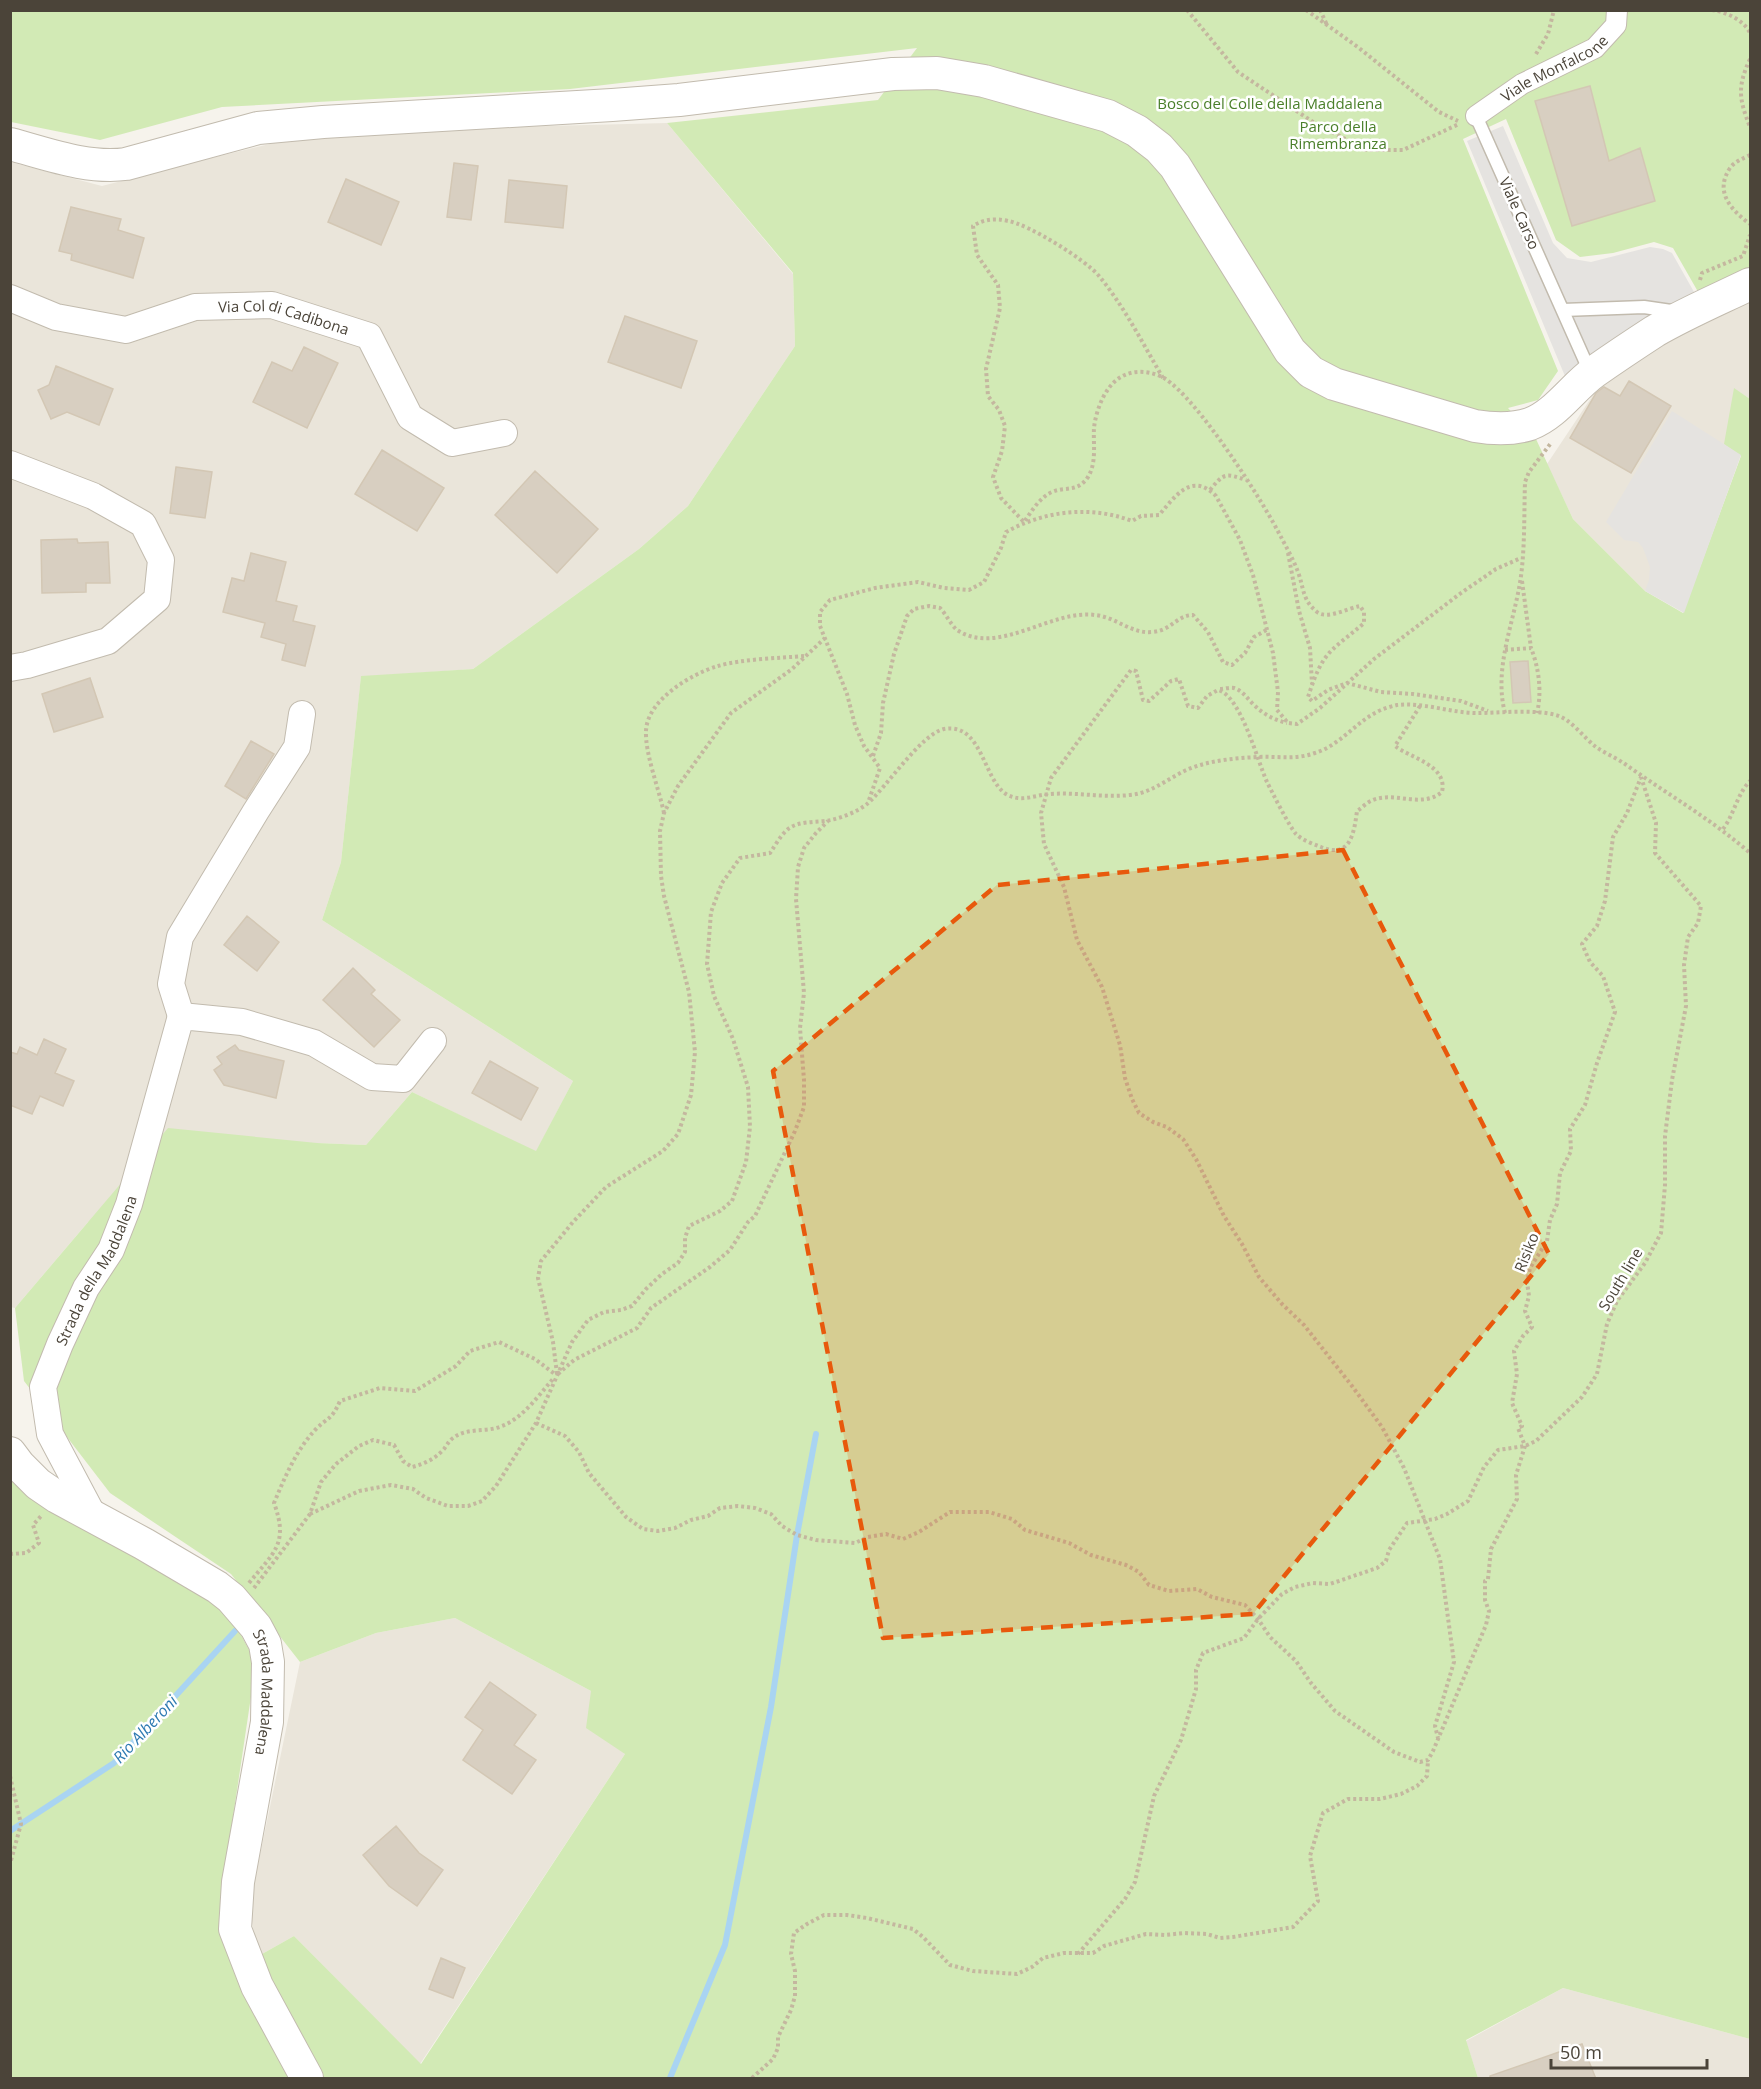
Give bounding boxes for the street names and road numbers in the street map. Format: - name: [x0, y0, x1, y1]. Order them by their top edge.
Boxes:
- street label: Viale Monfalcone: [1497, 30, 1612, 106]
- street label: Viale Carso: [1495, 174, 1545, 252]
- street label: Via Col di Cadibona: [218, 295, 352, 339]
- street label: Strada della Maddalena: [51, 1193, 141, 1349]
- street label: Risiko: [1509, 1229, 1543, 1275]
- street label: South line: [1593, 1244, 1647, 1314]
- street label: Strada Maddalena: [249, 1625, 278, 1757]

